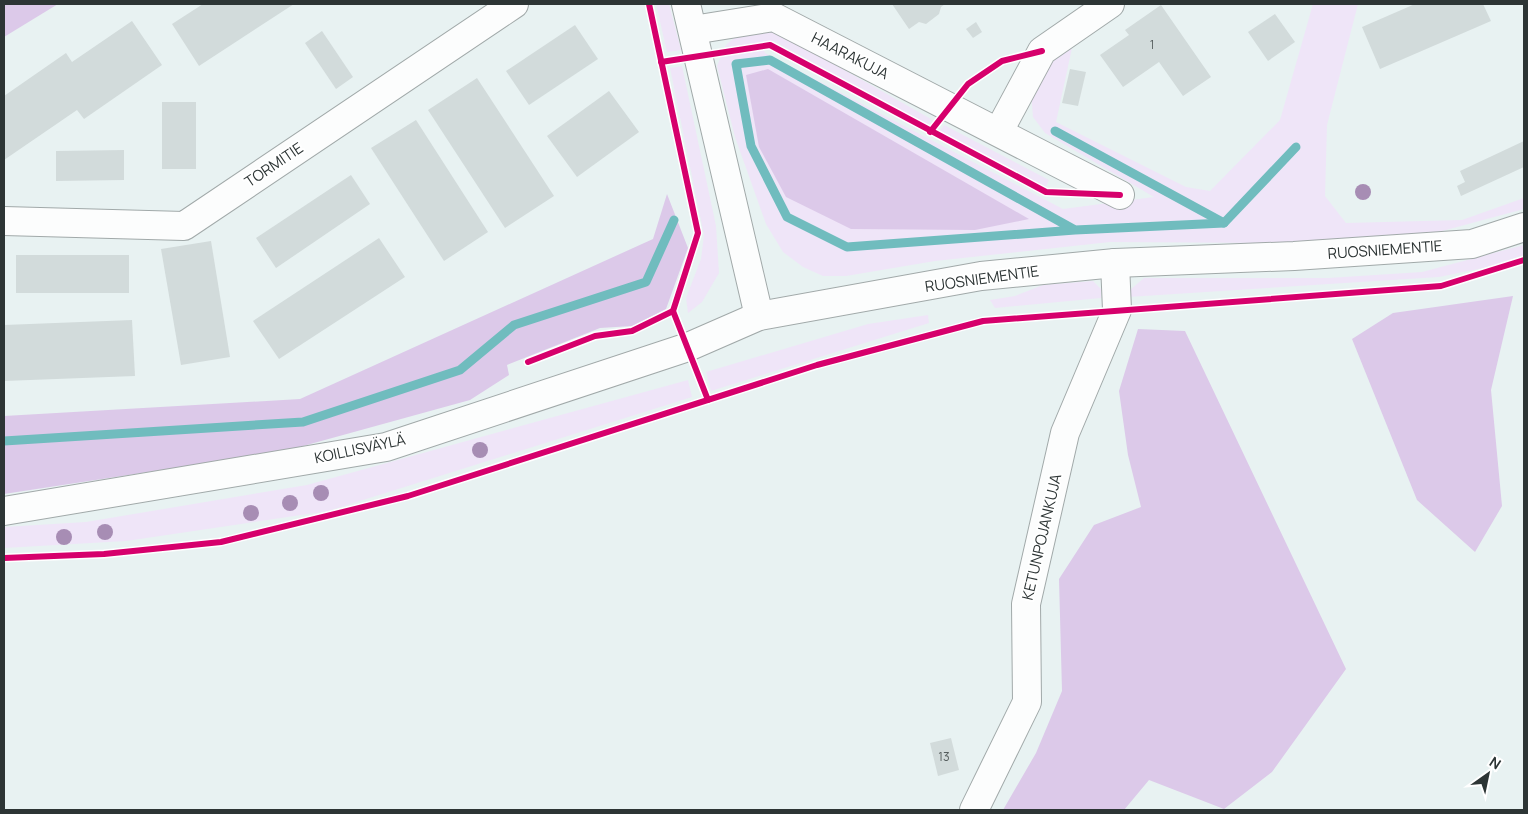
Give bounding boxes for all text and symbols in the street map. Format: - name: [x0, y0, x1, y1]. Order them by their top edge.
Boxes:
- street label: HAARAKUJA: [808, 27, 893, 84]
- house number: 1: [1150, 36, 1154, 53]
- street label: TORMITIE: [240, 137, 307, 192]
- street label: RUOSNIEMENTIE: [1327, 235, 1443, 264]
- street label: RUOSNIEMENTIE: [924, 260, 1040, 297]
- street label: KOILLISVÄYLÄ: [312, 429, 408, 468]
- street label: KETUNPOJANKUJA: [1017, 471, 1066, 602]
- house number: 13: [938, 748, 950, 765]
- north arrow: [1463, 749, 1513, 799]
- text: N: [1486, 752, 1505, 773]

